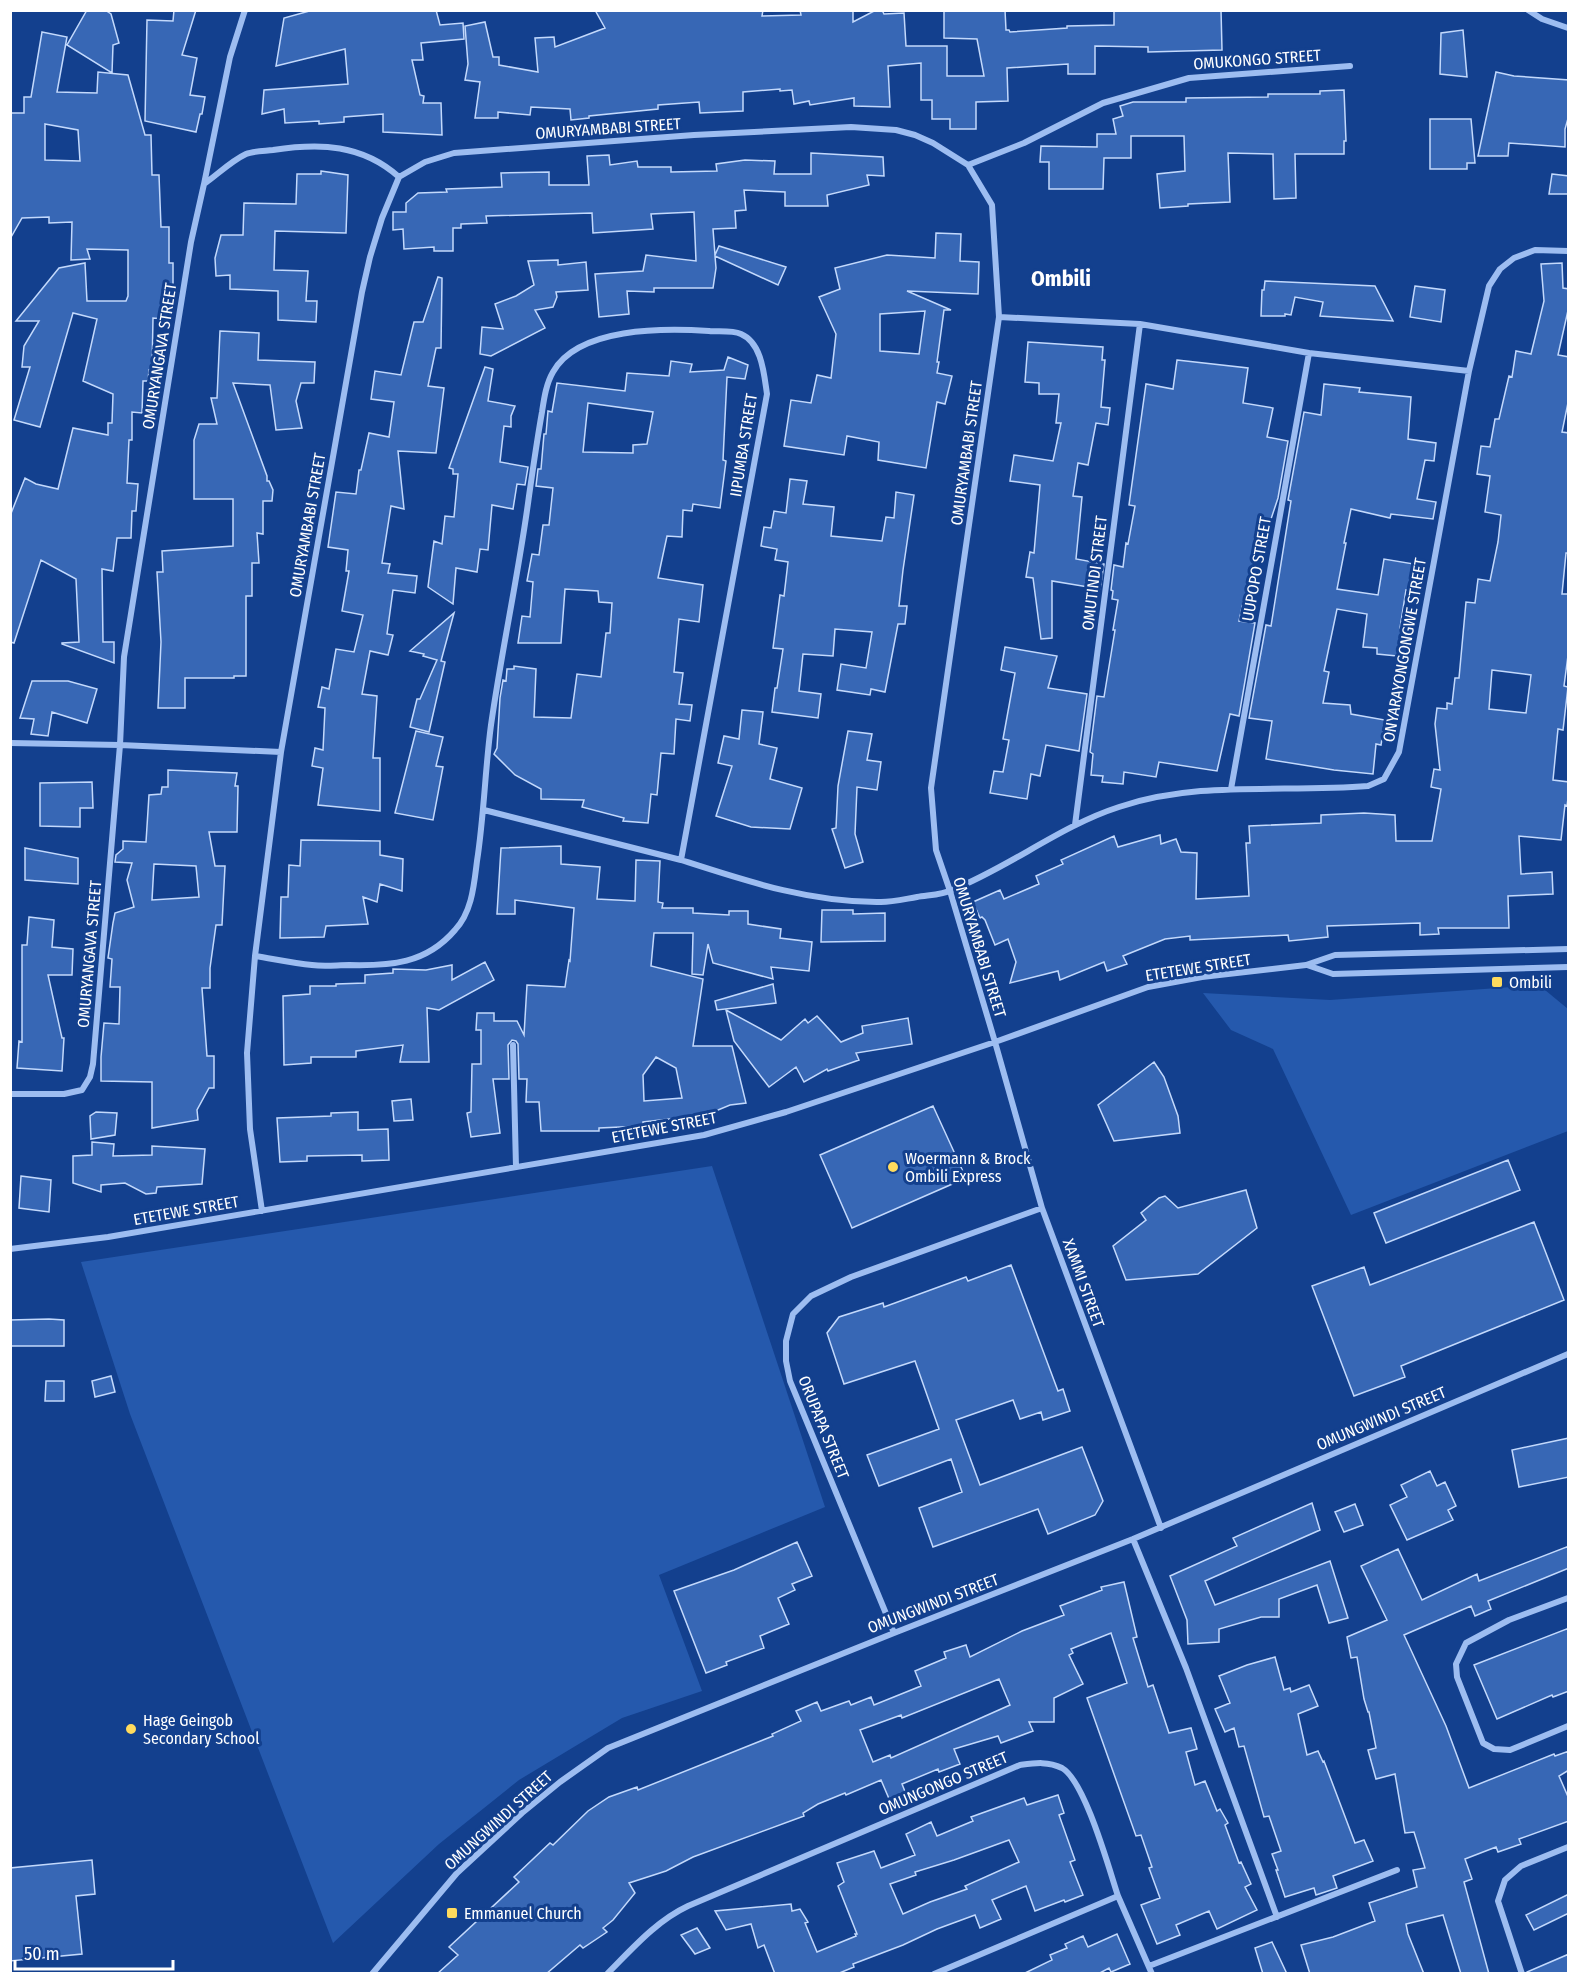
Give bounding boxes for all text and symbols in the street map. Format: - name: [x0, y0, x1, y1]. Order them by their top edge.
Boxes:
- street label: OMUKONGO STREET: [1193, 46, 1322, 73]
- street label: OMURYAMBABI STREET: [535, 114, 682, 143]
- district label: Ombili: [1031, 265, 1091, 292]
- street label: OMURYANGAVA STREET: [139, 281, 181, 431]
- street label: OMURYAMBABI STREET: [947, 379, 986, 527]
- street label: IIPUMBA STREET: [726, 391, 761, 498]
- street label: OMURYAMBABI STREET: [285, 451, 330, 599]
- street label: OMUTINDI STREET: [1078, 514, 1111, 631]
- street label: UUPOPO STREET: [1238, 515, 1275, 623]
- street label: ONYARAYONGONGWE STREET: [1379, 556, 1430, 744]
- street label: OMURYAMBABI STREET: [949, 875, 1010, 1020]
- street label: OMURYANGAVA STREET: [74, 879, 105, 1029]
- street label: ETETEWE STREET: [1144, 950, 1253, 985]
- place label: Ombili: [1509, 973, 1552, 992]
- marker: Ombili: [1490, 975, 1504, 989]
- street label: ETETEWE STREET: [610, 1108, 719, 1147]
- place label: Woermann & Brock Ombili Express: [905, 1149, 1031, 1186]
- marker: Woermann & Brock Ombili Express: [886, 1160, 900, 1174]
- street label: ETETEWE STREET: [132, 1192, 241, 1229]
- street label: XAMMI STREET: [1059, 1236, 1109, 1331]
- street label: ORUPAPA STREET: [794, 1373, 853, 1482]
- street label: OMUNGWINDI STREET: [1314, 1382, 1449, 1454]
- street label: OMUNGWINDI STREET: [865, 1570, 1002, 1637]
- place label: Hage Geingob Secondary School: [143, 1711, 259, 1748]
- marker: Hage Geingob Secondary School: [124, 1722, 138, 1736]
- street label: OMUNGONGO STREET: [876, 1747, 1011, 1819]
- street label: OMUNGWINDI STREET: [440, 1766, 557, 1874]
- place label: Emmanuel Church: [464, 1904, 582, 1923]
- marker: Emmanuel Church: [445, 1906, 459, 1920]
- scale bar: [15, 1933, 172, 1971]
- text: 50 m: [24, 1943, 60, 1965]

